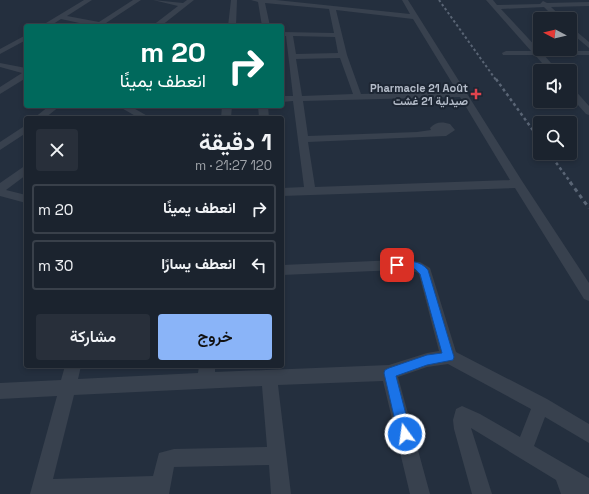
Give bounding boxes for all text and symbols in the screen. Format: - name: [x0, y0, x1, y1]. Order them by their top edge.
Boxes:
- north arrow: [533, 12, 577, 56]
- map controls: [533, 12, 577, 160]
- text: 20 m: [140, 34, 206, 70]
- icon: right: [220, 40, 272, 92]
- button: sound: [533, 64, 577, 108]
- text: انعطف يمينًا: [120, 69, 206, 92]
- place label: Pharmacie 21 Août صيدلية 21 غشت: [370, 81, 468, 108]
- marker: Pharmacie 21 Août صيدلية 21 غشت: [471, 89, 481, 99]
- button: search: [533, 116, 577, 160]
- text: 1 دقيقة: [199, 126, 272, 157]
- button: close: [36, 129, 78, 171]
- text: 120 m · 21:27: [195, 157, 272, 174]
- text: انعطف يمينًا: [163, 198, 236, 217]
- icon: right: [248, 198, 270, 220]
- text: 20 m: [38, 200, 73, 219]
- pin: [380, 248, 414, 282]
- text: انعطف يسارًا: [161, 254, 236, 273]
- icon: left: [248, 254, 270, 276]
- icon: arrive: [386, 254, 408, 276]
- text: 30 m: [38, 256, 73, 275]
- button: مشاركة: [36, 314, 150, 360]
- button: خروج: [158, 314, 272, 360]
- position arrow: [384, 413, 426, 455]

